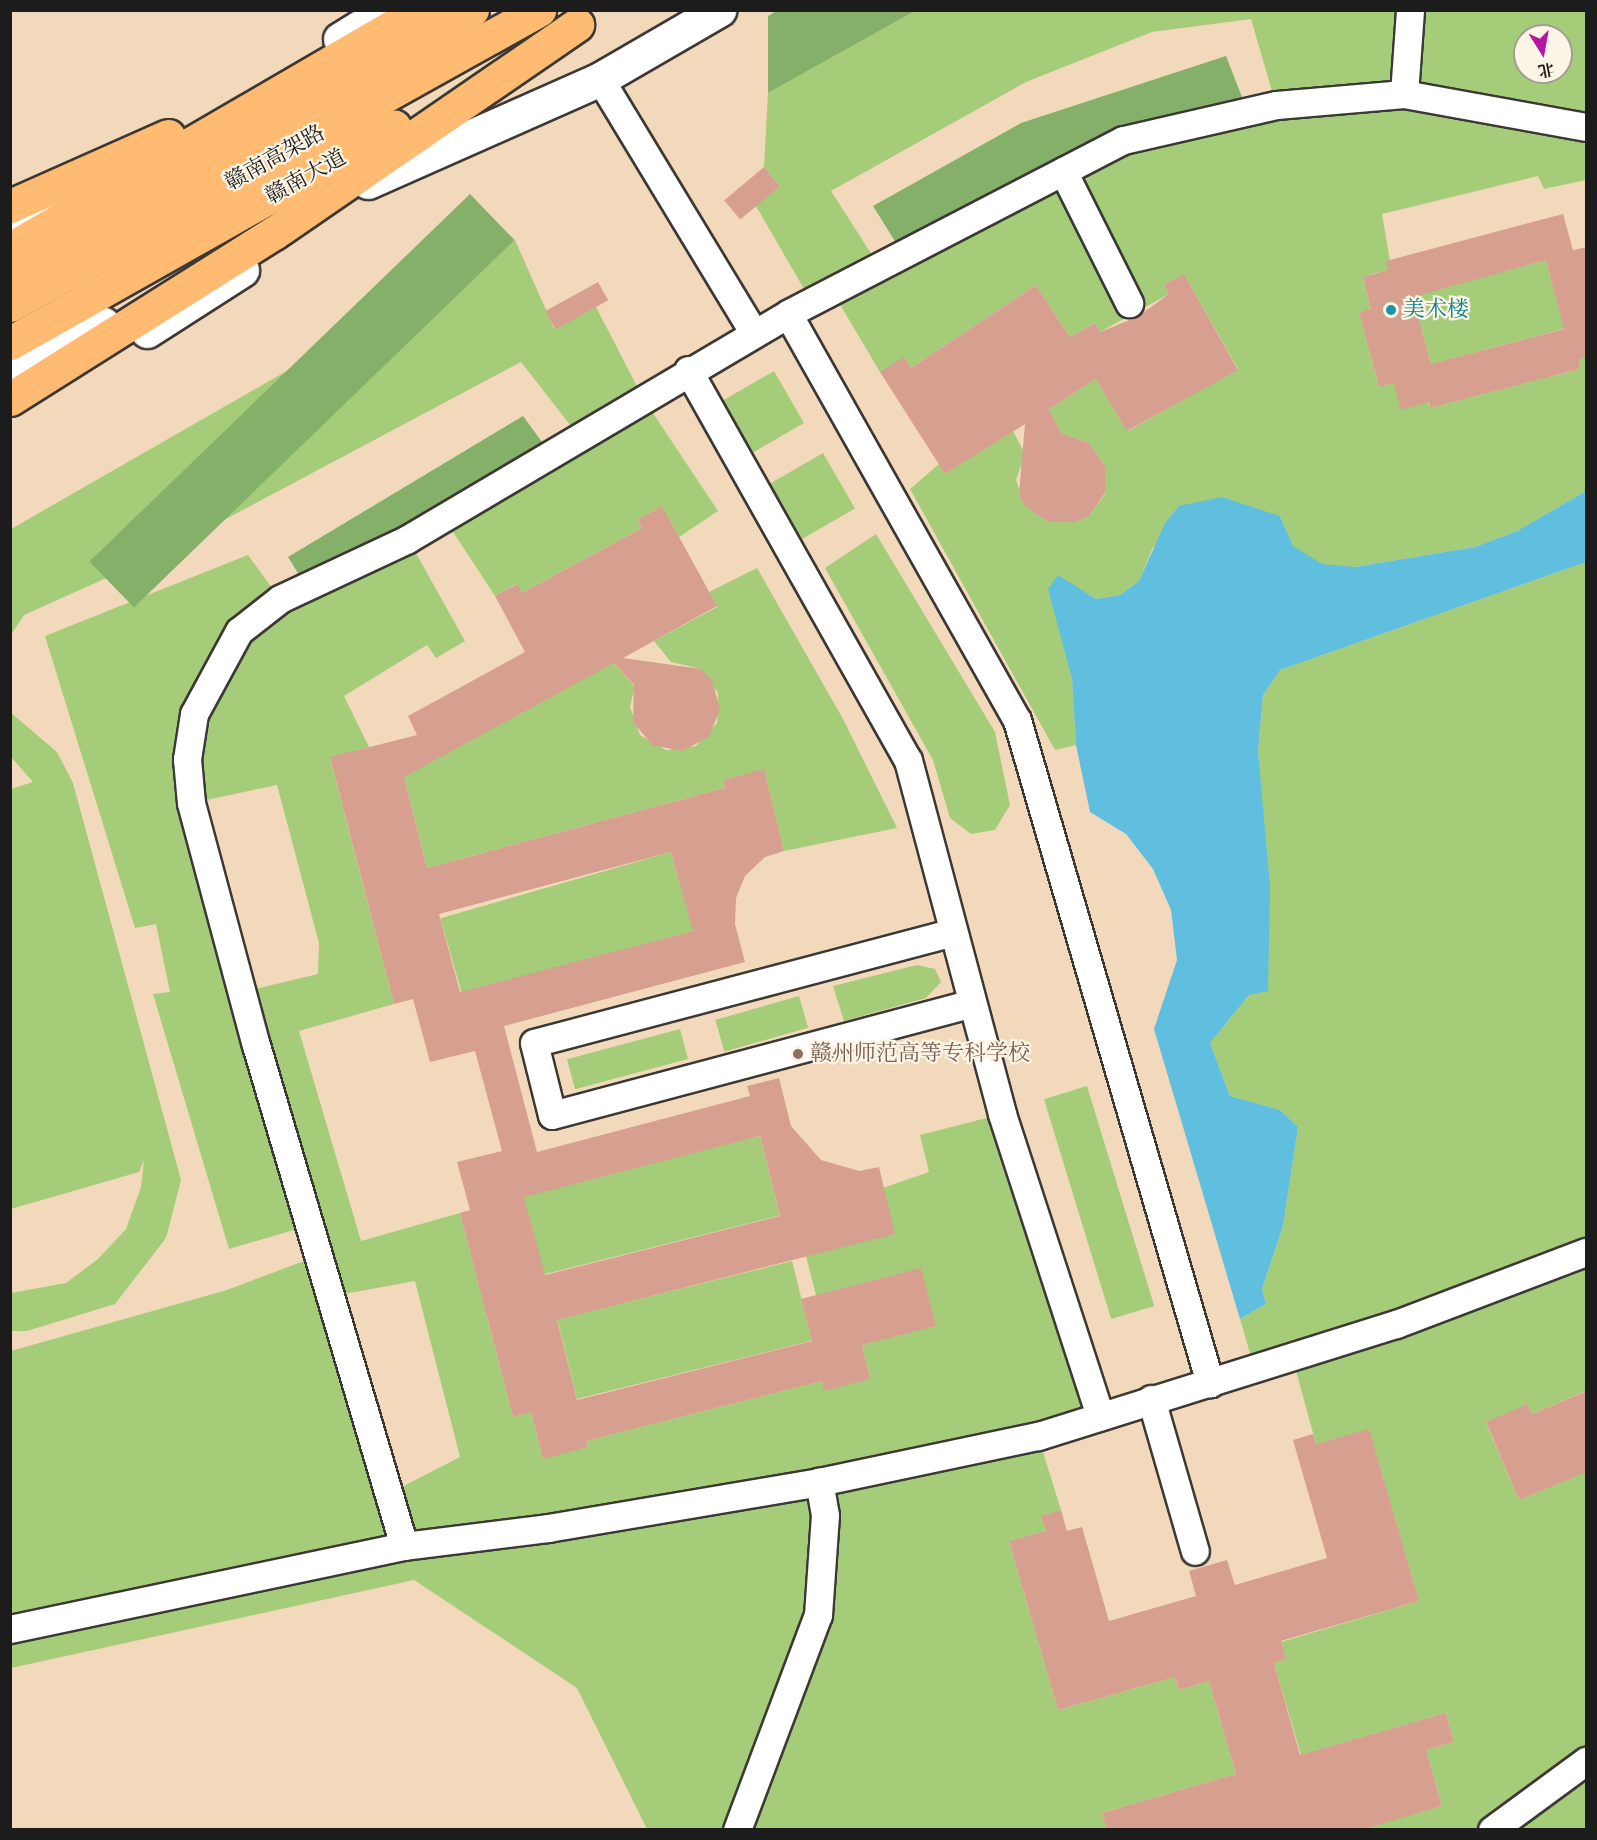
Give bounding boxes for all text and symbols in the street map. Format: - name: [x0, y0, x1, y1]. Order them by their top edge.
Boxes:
- north arrow: [1513, 24, 1573, 84]
- text: 北: [1536, 58, 1556, 81]
- street label: 赣南高架路: [220, 120, 330, 196]
- street label: 赣南大道: [261, 144, 351, 210]
- place label: 美术楼: [1403, 297, 1469, 323]
- marker: 美术楼: [1384, 303, 1398, 317]
- place label: 赣州师范高等专科学校: [810, 1041, 1030, 1067]
- marker: 赣州师范高等专科学校: [791, 1047, 805, 1061]

